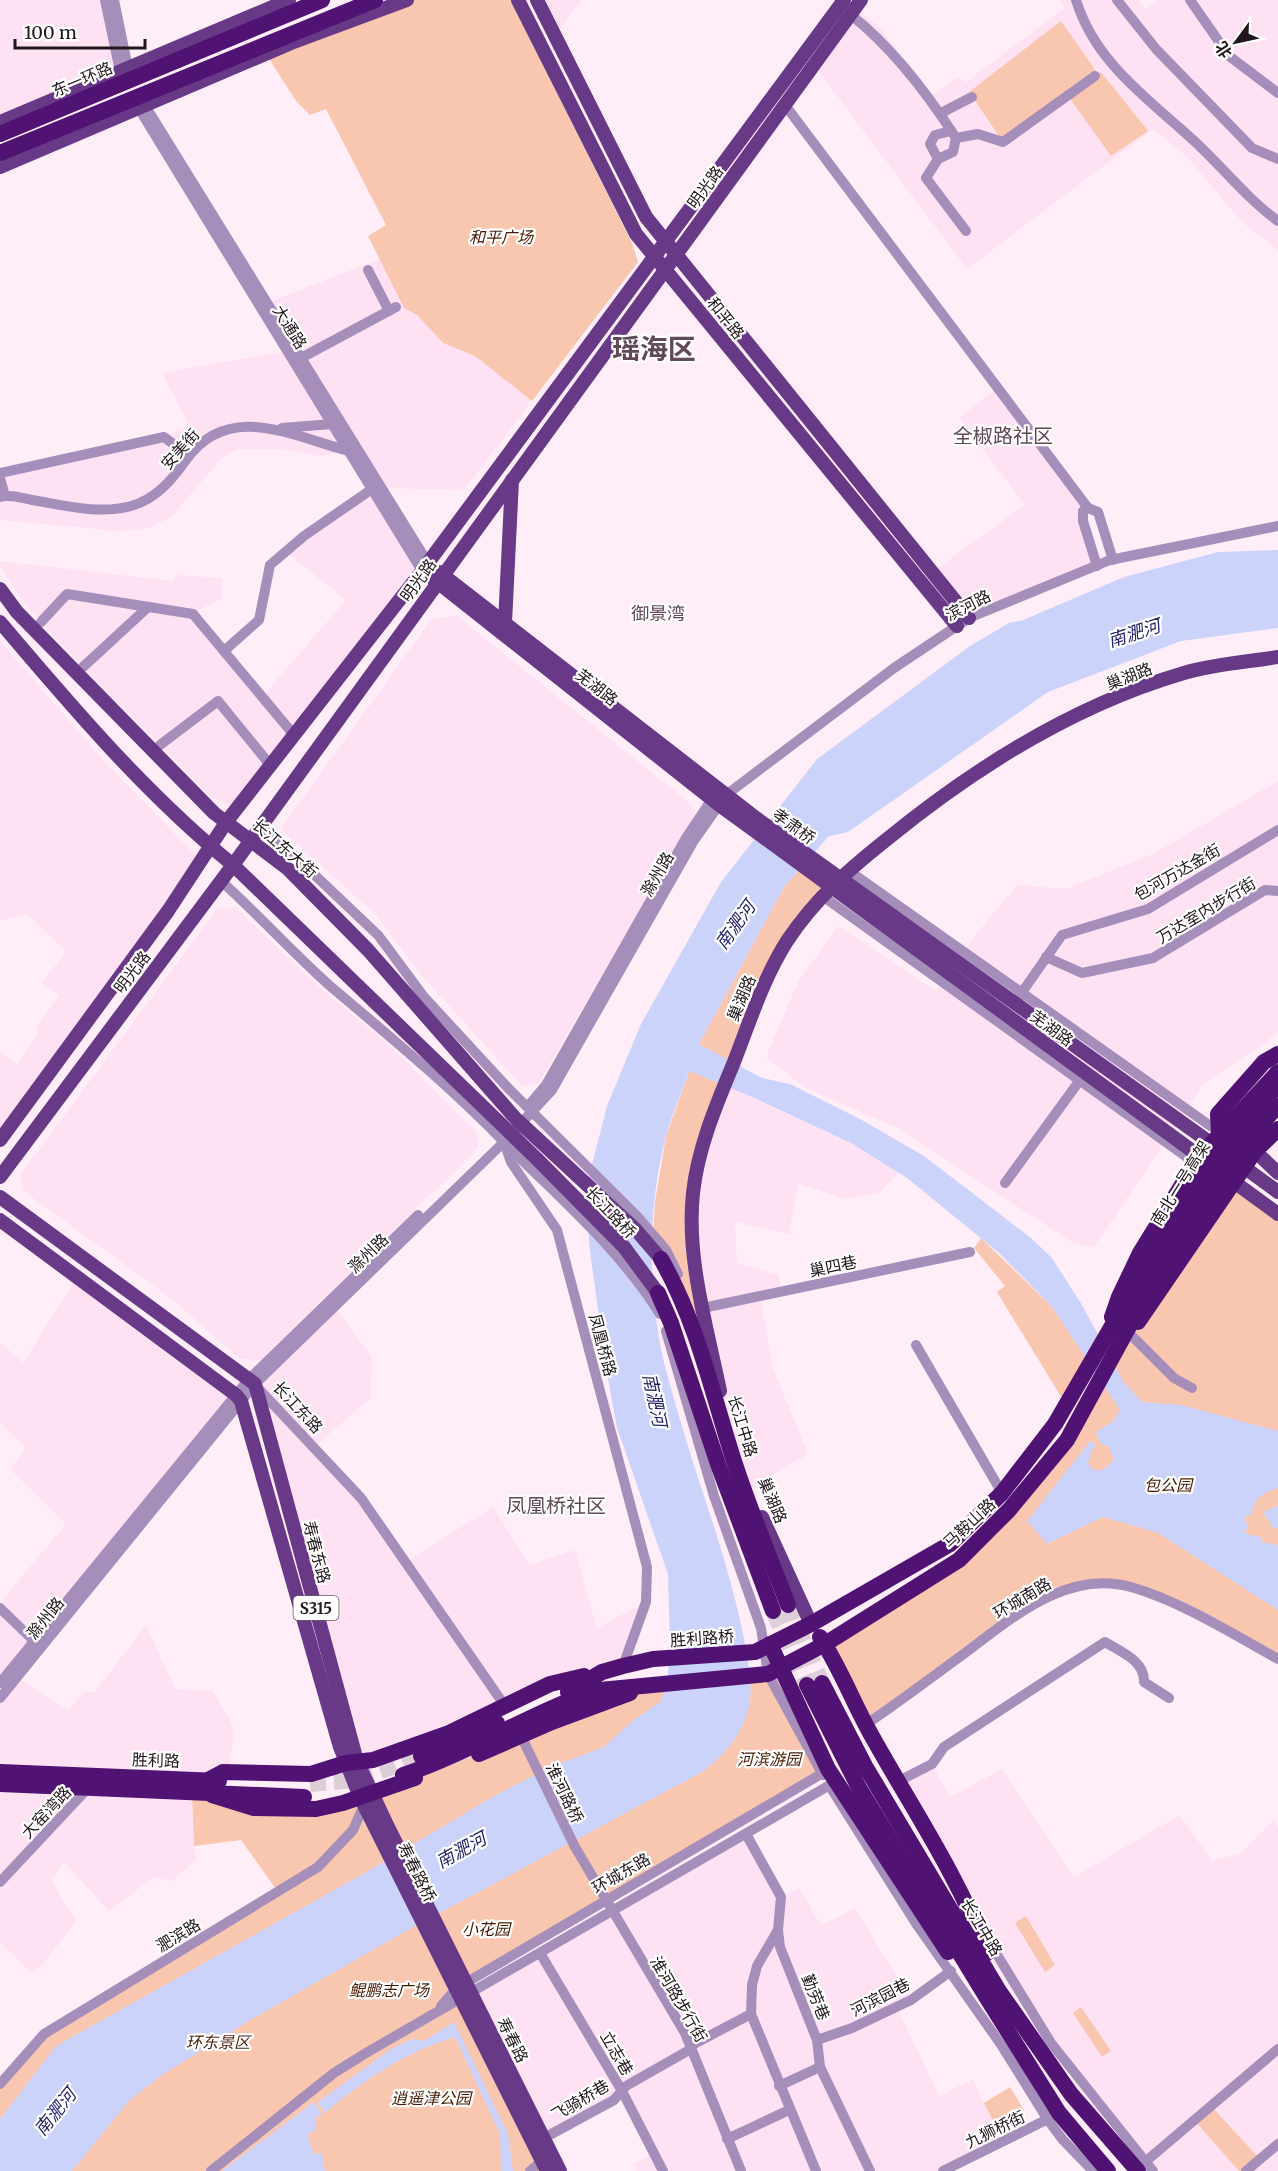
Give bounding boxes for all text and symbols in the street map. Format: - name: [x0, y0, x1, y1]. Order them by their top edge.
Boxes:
- scale bar: [15, 12, 146, 50]
- north arrow: [1206, 12, 1266, 72]
- text: 100 m: [24, 21, 77, 44]
- text: 北: [1211, 38, 1236, 62]
- street label: 东一环路: [49, 57, 115, 101]
- street label: 明光路: [683, 162, 727, 212]
- park label: 和平广场: [469, 227, 535, 247]
- street label: 和平路: [703, 293, 749, 343]
- street label: 大通路: [269, 301, 311, 353]
- district label: 瑶海区: [612, 331, 696, 367]
- district label: 全椒路社区: [953, 423, 1053, 448]
- street label: 安美街: [157, 424, 203, 474]
- street label: 明光路: [396, 555, 440, 605]
- street label: 滨河路: [942, 585, 994, 625]
- district label: 御景湾: [631, 602, 685, 625]
- water label: 南淝河: [1105, 613, 1166, 652]
- street label: 巢湖路: [1103, 658, 1155, 694]
- street label: 芜湖路: [572, 664, 622, 710]
- street label: 孝肃桥: [769, 804, 819, 848]
- street label: 长江东大街: [248, 814, 322, 882]
- street label: 包河万达金街: [1130, 839, 1224, 905]
- street label: 滁州路: [636, 848, 678, 900]
- street label: 万达室内步行街: [1153, 873, 1259, 947]
- water label: 南淝河: [710, 894, 762, 954]
- street label: 明光路: [110, 947, 154, 997]
- street label: 巢湖路: [722, 972, 760, 1024]
- street label: 芜湖路: [1027, 1006, 1077, 1050]
- street label: 南北一号高架: [1146, 1137, 1214, 1229]
- street label: 长江路桥: [582, 1182, 640, 1242]
- street label: 滁州路: [344, 1229, 392, 1277]
- street label: 巢四巷: [807, 1251, 859, 1281]
- street label: 凤凰桥路: [585, 1311, 621, 1379]
- water label: 南淝河: [638, 1371, 672, 1432]
- street label: 长江东路: [269, 1377, 327, 1437]
- street label: 长江中路: [724, 1392, 762, 1460]
- street label: 巢湖路: [754, 1474, 792, 1526]
- park label: 包公园: [1144, 1475, 1194, 1495]
- district label: 凤凰桥社区: [506, 1493, 606, 1518]
- street label: 马鞍山路: [939, 1494, 999, 1552]
- street label: 寿春东路: [299, 1518, 335, 1586]
- street label: 环城南路: [989, 1573, 1055, 1623]
- street label: 滁州路: [22, 1593, 68, 1643]
- road number: S315: [294, 1596, 338, 1620]
- street label: 胜利路桥: [669, 1626, 735, 1650]
- street label: 胜利路: [132, 1749, 180, 1771]
- park label: 河滨游园: [737, 1749, 803, 1769]
- street label: 淮河路桥: [542, 1760, 588, 1826]
- street label: 大窑湾路: [17, 1782, 75, 1842]
- water label: 南淝河: [432, 1825, 493, 1873]
- street label: 寿春路桥: [394, 1839, 440, 1905]
- street label: 环城东路: [588, 1848, 654, 1898]
- street label: 长江中路: [957, 1894, 1007, 1960]
- street label: 淝滨路: [152, 1914, 204, 1956]
- park label: 小花园: [462, 1919, 512, 1939]
- street label: 淮河路步行街: [646, 1952, 712, 2046]
- street label: 勤劳巷: [798, 1971, 834, 2023]
- street label: 河滨园巷: [847, 1974, 913, 2020]
- park label: 鲲鹏志广场: [349, 1980, 431, 2000]
- street label: 寿春路: [493, 2014, 533, 2066]
- street label: 立志巷: [596, 2027, 638, 2079]
- park label: 环东景区: [186, 2032, 252, 2052]
- street label: 飞骑桥巷: [547, 2075, 613, 2125]
- water label: 南淝河: [29, 2081, 83, 2140]
- park label: 逍遥津公园: [391, 2088, 473, 2108]
- street label: 九狮桥街: [962, 2106, 1028, 2152]

